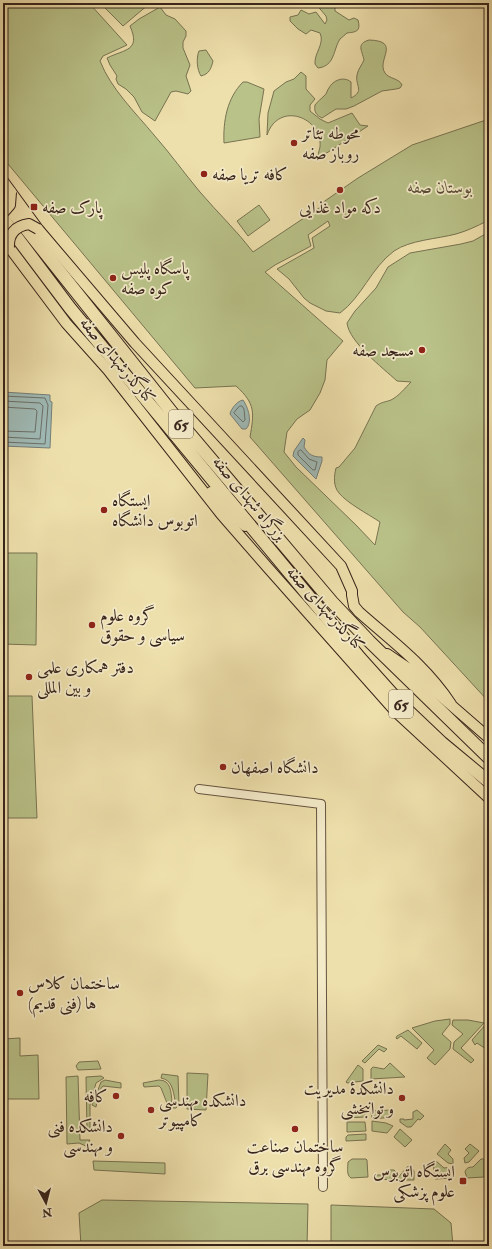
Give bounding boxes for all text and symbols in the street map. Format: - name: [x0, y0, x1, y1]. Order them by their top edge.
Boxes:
- place label: محوطه تئاتر روباز صفه: [300, 123, 361, 164]
- marker: محوطه تئاتر روباز صفه: [289, 138, 299, 148]
- place label: کافه تریا صفه: [212, 164, 288, 185]
- marker: کافه تریا صفه: [199, 169, 209, 179]
- park label: بوستان صفه: [408, 177, 473, 198]
- marker: دکه مواد غذایی: [335, 185, 345, 195]
- place label: پارک صفه: [42, 197, 103, 220]
- place label: دکه مواد غذایی: [299, 197, 381, 219]
- marker: پارک صفه: [29, 202, 39, 212]
- place label: پاسگاه پلیس کوه صفه: [121, 257, 190, 299]
- marker: پاسگاه پلیس کوه صفه: [108, 273, 118, 283]
- street label: کنارگذرشهدای صفه: [75, 311, 162, 408]
- place label: مسجد صفه: [352, 340, 414, 361]
- marker: مسجد صفه: [417, 345, 427, 355]
- road number: 65: [169, 410, 193, 438]
- street label: بزرگراه شهدای صفه: [208, 451, 292, 545]
- place label: ایستگاه اتوبوس دانشگاه: [112, 489, 198, 531]
- marker: ایستگاه اتوبوس دانشگاه: [99, 505, 109, 515]
- street label: کنارگذرشهدای صفه: [282, 560, 371, 655]
- place label: گروه علوم سیاسی و حقوق: [100, 604, 185, 648]
- marker: گروه علوم سیاسی و حقوق: [87, 620, 97, 630]
- place label: دفتر همکاری علمی و بین المللی: [37, 657, 134, 700]
- marker: دفتر همکاری علمی و بین المللی: [24, 672, 34, 682]
- road number: 65: [389, 690, 413, 718]
- place label: دانشگاه اصفهان: [231, 756, 319, 778]
- marker: دانشگاه اصفهان: [218, 762, 228, 772]
- place label: ساختمان کلاس ها (فنی قدیم): [28, 973, 120, 1018]
- marker: ساختمان کلاس ها (فنی قدیم): [15, 988, 25, 998]
- place label: دانشکدهٔ مدیریت و توانبخشی: [304, 1078, 394, 1121]
- place label: کافه: [83, 1086, 108, 1107]
- place label: دانشکده مهندسی کامپیوتر: [157, 1090, 246, 1132]
- marker: کافه: [111, 1091, 121, 1101]
- marker: دانشکدهٔ مدیریت و توانبخشی: [397, 1093, 407, 1103]
- marker: دانشکده مهندسی کامپیوتر: [146, 1105, 156, 1115]
- place label: دانشکده فنی و مهندسی: [48, 1116, 113, 1159]
- marker: ساختمان صناعت گروه مهندسی برق: [290, 1124, 300, 1134]
- marker: دانشکده فنی و مهندسی: [116, 1131, 126, 1141]
- place label: ساختمان صناعت گروه مهندسی برق: [247, 1136, 343, 1179]
- place label: ایستگاه اتوبوس علوم پزشکی: [373, 1160, 455, 1206]
- marker: ایستگاه اتوبوس علوم پزشکی: [458, 1176, 468, 1186]
- north arrow: [26, 1183, 66, 1223]
- text: N: [40, 1205, 54, 1220]

